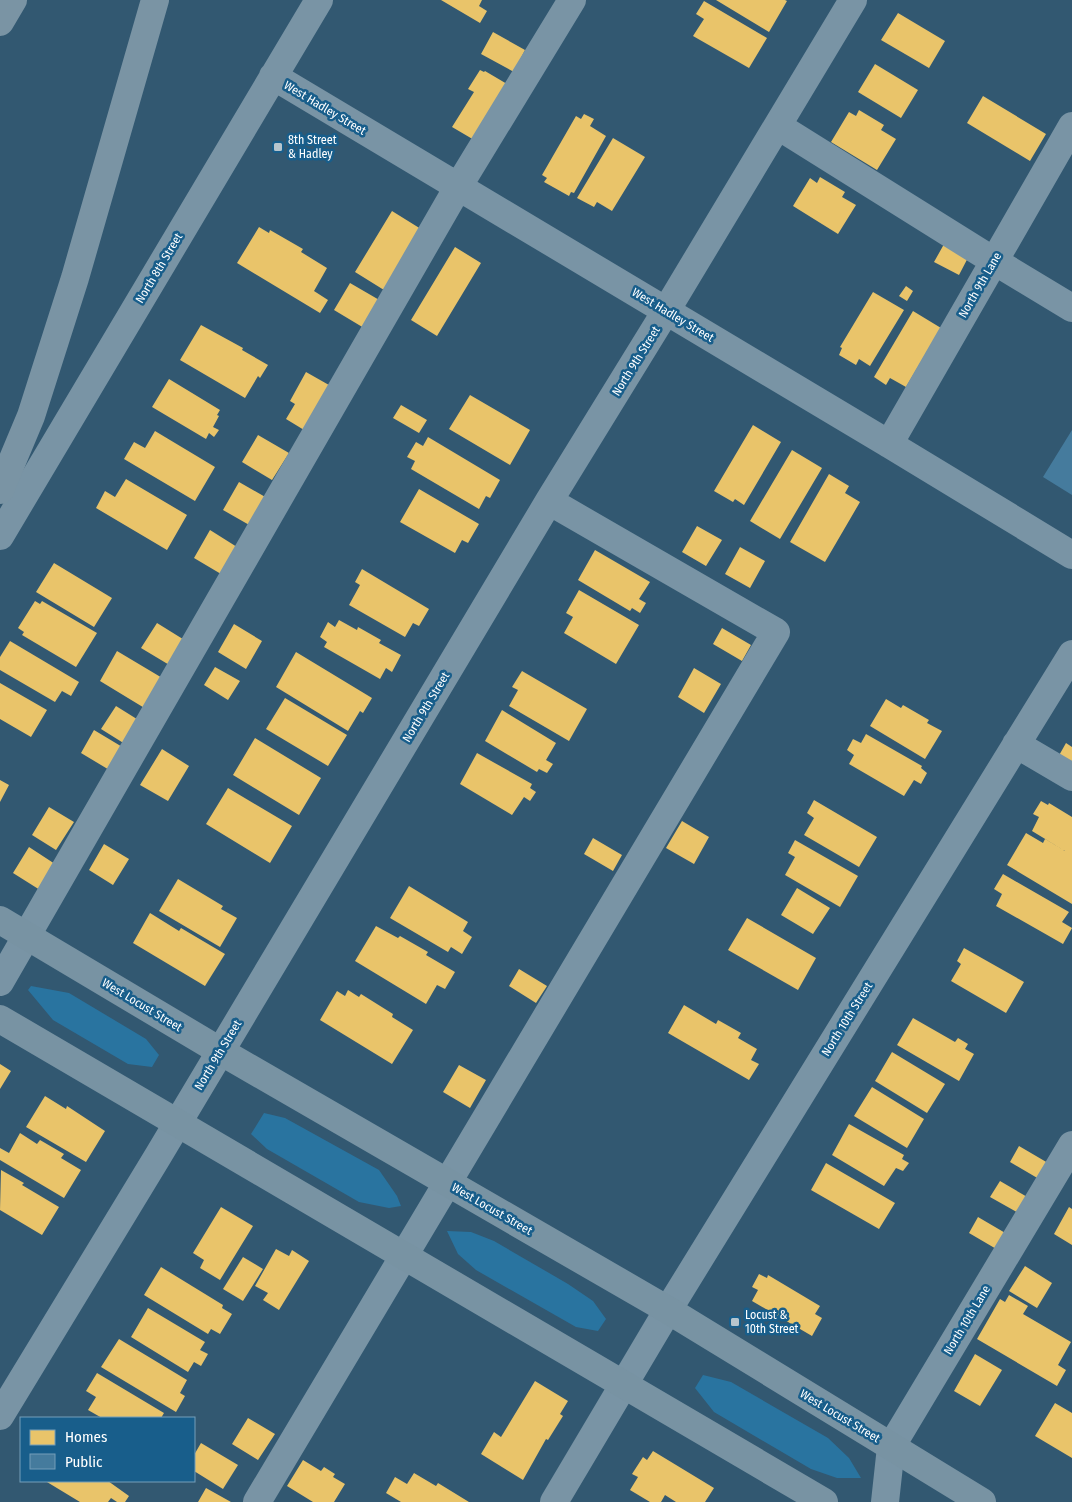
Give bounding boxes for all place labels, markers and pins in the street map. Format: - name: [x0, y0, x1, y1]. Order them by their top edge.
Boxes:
- place label: 8th Street & Hadley: [288, 133, 337, 161]
- marker: 8th Street & Hadley: [272, 141, 284, 153]
- place label: Locust & 10th Street: [745, 1308, 799, 1336]
- marker: Locust & 10th Street: [729, 1316, 741, 1328]

